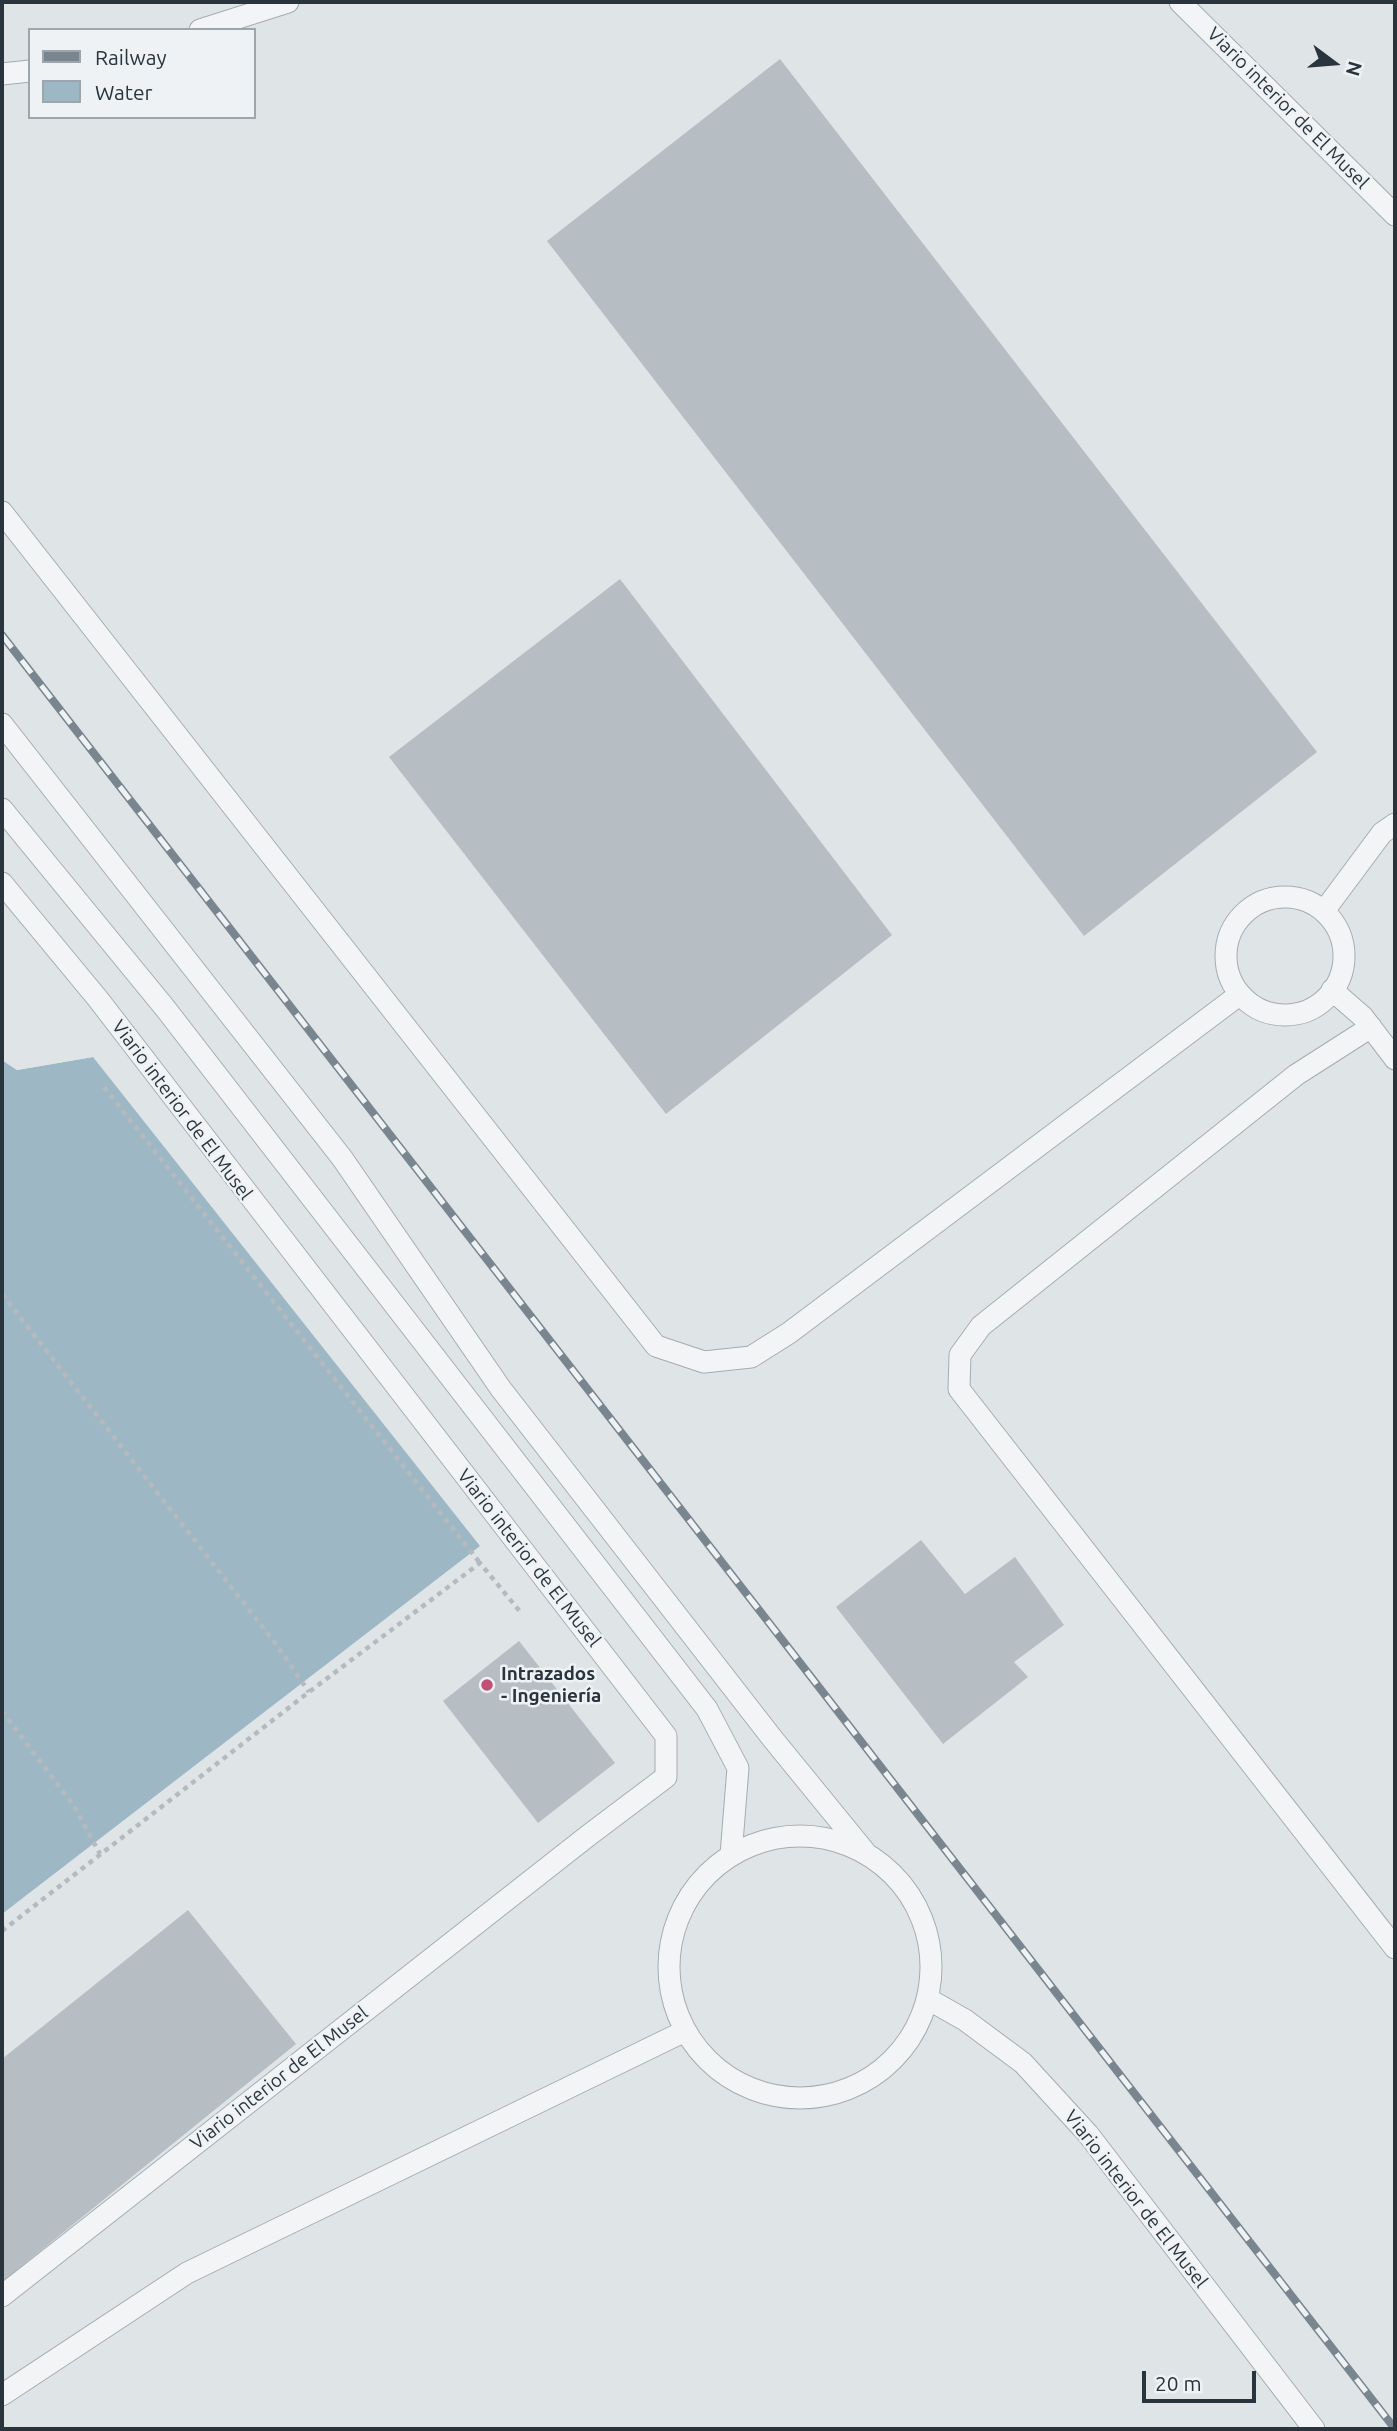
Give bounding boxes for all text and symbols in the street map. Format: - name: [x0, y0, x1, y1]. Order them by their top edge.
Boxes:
- street label: Viario interior de El Musel: [1202, 22, 1374, 194]
- legend: [28, 28, 256, 119]
- north arrow: [1299, 28, 1369, 98]
- text: Railway: [95, 45, 167, 69]
- text: N: [1342, 59, 1367, 79]
- text: Water: [95, 80, 153, 104]
- street label: Viario interior de El Musel: [107, 1016, 257, 1204]
- street label: Viario interior de El Musel: [453, 1465, 605, 1651]
- place label: Intrazados - Ingeniería: [501, 1663, 601, 1707]
- marker: Intrazados - Ingeniería: [479, 1677, 495, 1693]
- street label: Viario interior de El Musel: [186, 2002, 372, 2154]
- street label: Viario interior de El Musel: [1060, 2106, 1212, 2292]
- scale bar: [1145, 2358, 1259, 2402]
- text: 20 m: [1155, 2371, 1202, 2395]

